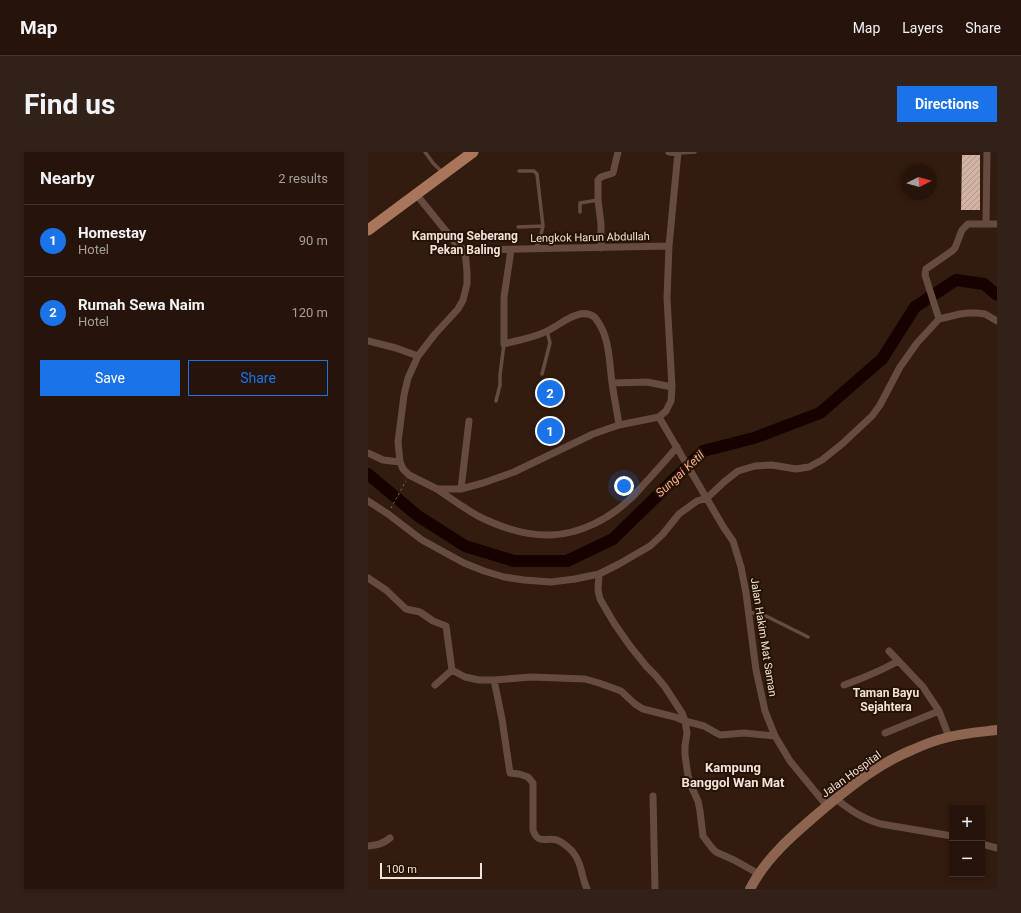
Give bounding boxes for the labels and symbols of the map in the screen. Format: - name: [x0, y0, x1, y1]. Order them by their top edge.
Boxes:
- north arrow: [901, 164, 937, 200]
- district label: Kampung Seberang Pekan Baling: [412, 229, 518, 257]
- street label: Lengkok Harun Abdullah: [530, 230, 650, 245]
- pin: 2: [537, 378, 563, 408]
- pin: 1: [537, 416, 563, 446]
- water label: Sungai Ketil: [653, 448, 707, 500]
- your location: [614, 476, 634, 496]
- street label: Jalan Hakim Mat Saman: [748, 577, 779, 697]
- district label: Taman Bayu Sejahtera: [853, 686, 919, 714]
- street label: Jalan Hospital: [819, 748, 884, 800]
- district label: Kampung Banggol Wan Mat: [682, 760, 785, 790]
- scale bar: [380, 861, 482, 880]

